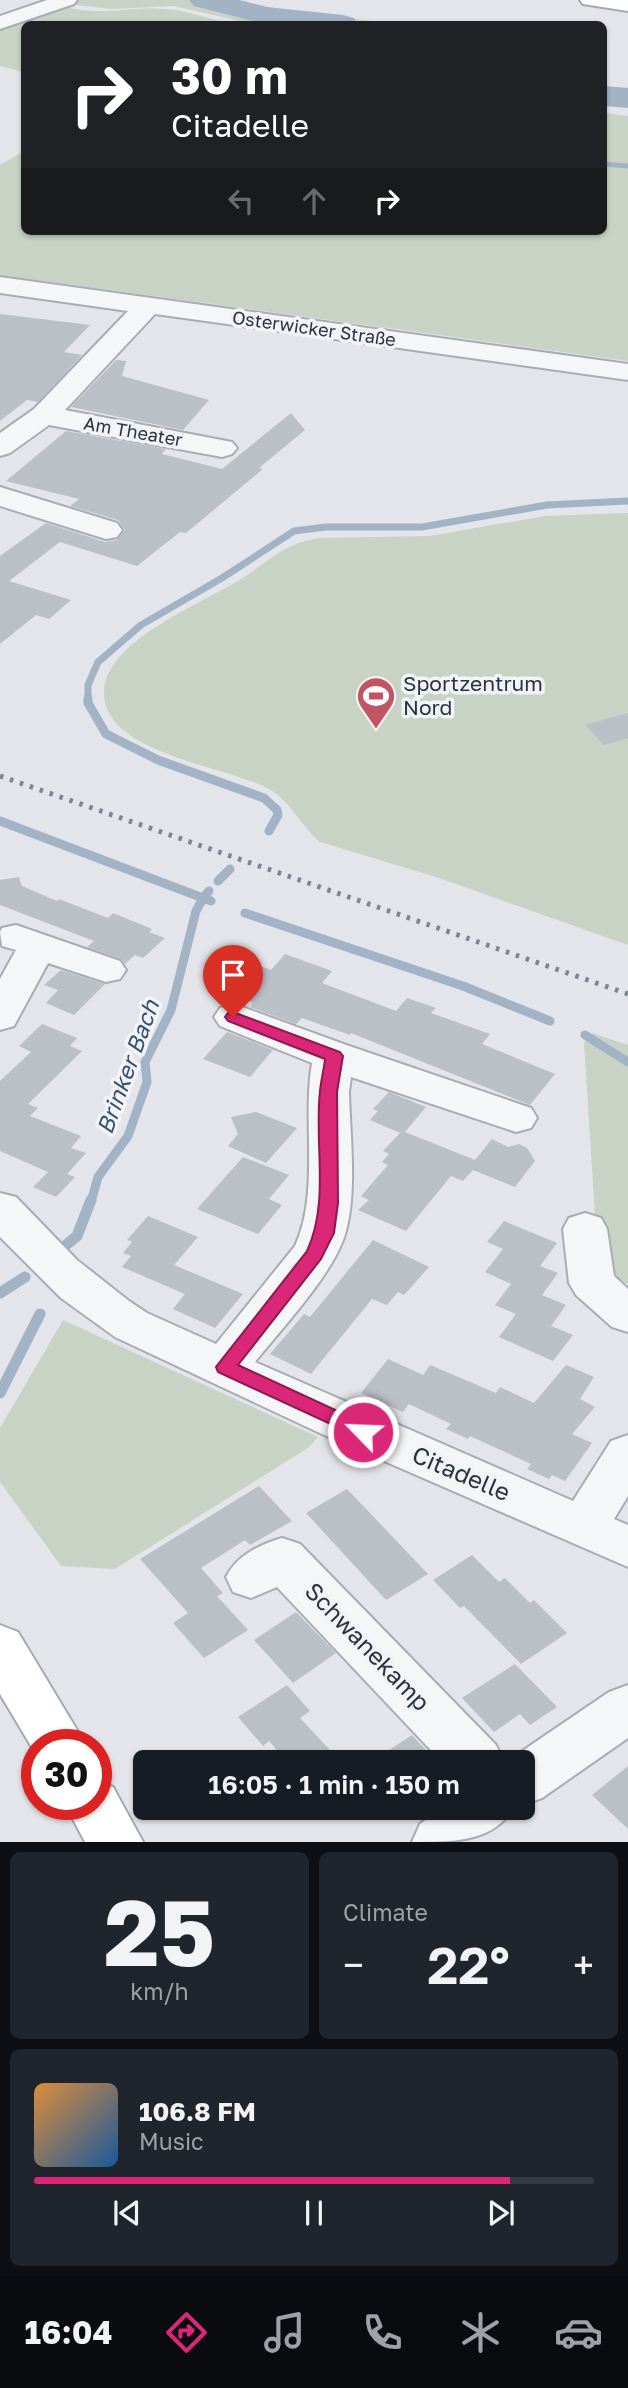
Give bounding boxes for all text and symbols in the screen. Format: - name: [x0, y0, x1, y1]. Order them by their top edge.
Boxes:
- text: 30 m: [171, 46, 288, 105]
- icon: right: [56, 49, 147, 140]
- text: Citadelle: [171, 106, 309, 144]
- icon: left: [222, 182, 260, 220]
- icon: ahead: [295, 182, 333, 220]
- icon: right: [368, 182, 406, 220]
- street label: Osterwicker Straße: [231, 306, 397, 350]
- street label: Am Theater: [82, 412, 184, 451]
- place label: Sportzentrum Nord: [403, 670, 543, 720]
- sports icon: Sportzentrum Nord: [355, 675, 397, 730]
- pin: [203, 945, 263, 1017]
- icon: arrive: [214, 956, 252, 994]
- water label: Brinker Bach: [90, 995, 165, 1137]
- position arrow: [326, 1395, 400, 1469]
- street label: Citadelle: [408, 1439, 515, 1506]
- street label: Schwanekamp: [300, 1576, 437, 1716]
- speed limit sign: 30: [21, 1729, 112, 1820]
- text: 16:05 · 1 min · 150 m: [208, 1769, 460, 1800]
- text: 25: [104, 1877, 215, 1986]
- text: Climate: [343, 1898, 428, 1926]
- text: 22°: [427, 1933, 510, 1995]
- text: −: [343, 1942, 364, 1987]
- text: +: [573, 1942, 594, 1987]
- text: km/h: [130, 1977, 189, 2005]
- text: 106.8 FM: [139, 2096, 256, 2127]
- text: Music: [139, 2127, 204, 2155]
- icon: previous: [108, 2194, 146, 2232]
- icon: pause: [295, 2194, 333, 2232]
- icon: next: [482, 2194, 520, 2232]
- icon: directions: [162, 2308, 211, 2357]
- icon: music: [260, 2308, 309, 2357]
- icon: phone: [358, 2308, 407, 2357]
- icon: climate: [456, 2308, 505, 2357]
- icon: car: [554, 2308, 603, 2357]
- text: 16:04: [25, 2313, 112, 2351]

